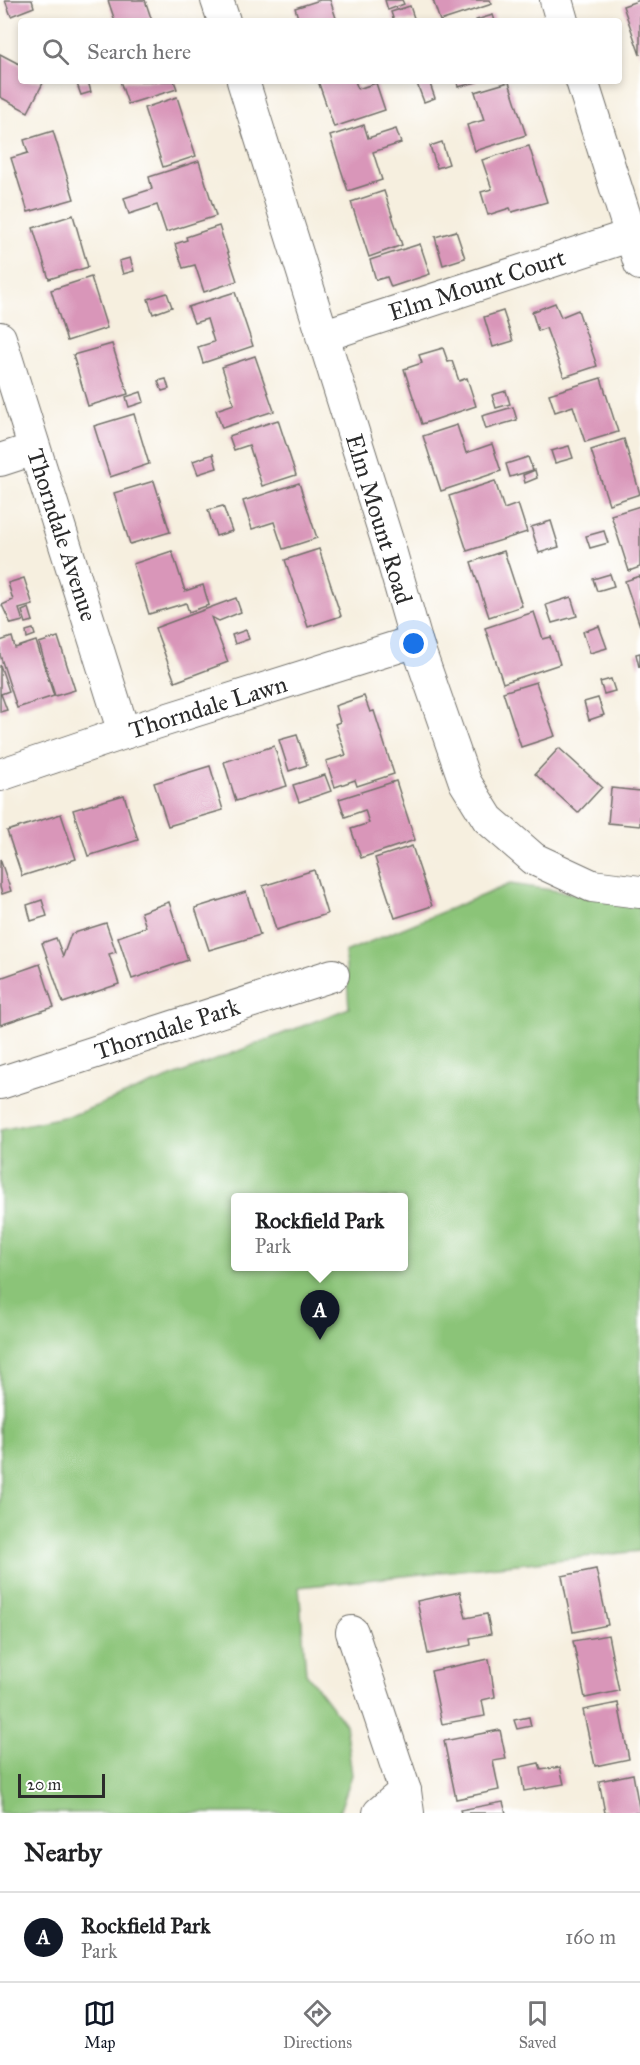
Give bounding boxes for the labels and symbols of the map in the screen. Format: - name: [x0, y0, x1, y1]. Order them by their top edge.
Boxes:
- street label: Elm Mount Court: [385, 242, 570, 328]
- street label: Elm Mount Road: [339, 430, 419, 608]
- street label: Thorndale Avenue: [20, 445, 104, 625]
- your location: [399, 629, 428, 658]
- street label: Thorndale Lawn: [125, 669, 291, 745]
- street label: Thorndale Park: [91, 991, 244, 1067]
- pin: A: [300, 1290, 340, 1340]
- scale bar: [18, 1771, 105, 1798]

